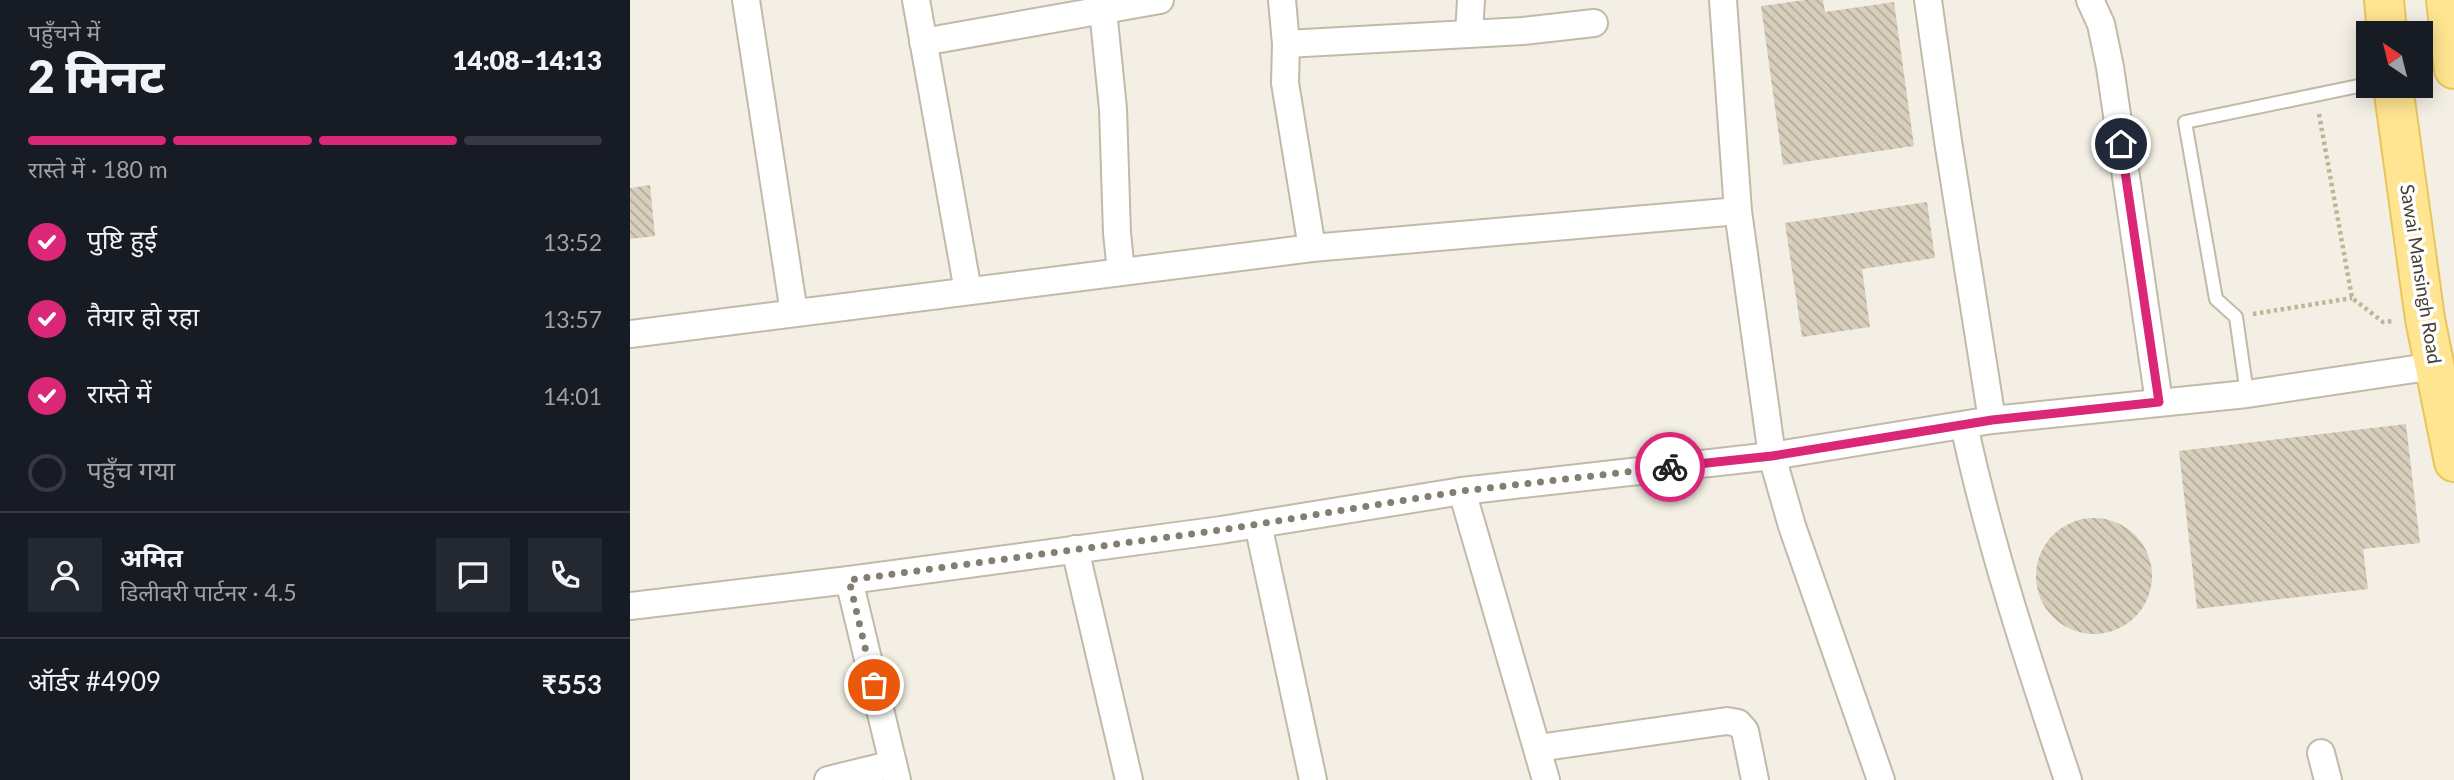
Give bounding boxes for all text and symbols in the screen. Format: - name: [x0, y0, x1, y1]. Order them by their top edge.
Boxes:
- text: पहुँचने में: [28, 18, 100, 46]
- north arrow: [2356, 21, 2432, 98]
- map controls: [2356, 21, 2433, 98]
- text: 14:08–14:13: [452, 44, 602, 76]
- text: 2 मिनट: [28, 48, 164, 103]
- pin: [2091, 114, 2151, 174]
- icon: home: [2102, 125, 2140, 163]
- text: रास्ते में · 180 m: [28, 155, 168, 183]
- street label: Sawai Mansingh Road: [2396, 182, 2447, 365]
- icon: check: [28, 223, 66, 261]
- text: पुष्टि हुई: [87, 223, 157, 255]
- text: 13:52: [543, 228, 602, 256]
- icon: check: [28, 300, 66, 338]
- text: तैयार हो रहा: [87, 300, 199, 332]
- text: 13:57: [543, 305, 602, 333]
- icon: check: [28, 377, 66, 415]
- text: रास्ते में: [87, 377, 152, 409]
- text: 14:01: [543, 382, 602, 410]
- courier: [1635, 432, 1705, 502]
- icon: bike: [1651, 448, 1689, 486]
- text: पहुँच गया: [87, 454, 175, 486]
- button: person: [28, 538, 102, 612]
- button: chat: [436, 538, 510, 612]
- button: phone: [528, 538, 602, 612]
- text: अमित: [120, 541, 183, 573]
- text: डिलीवरी पार्टनर · 4.5: [120, 578, 297, 606]
- pin: [844, 655, 904, 715]
- text: ऑर्डर #4909: [28, 665, 161, 697]
- icon: bag: [855, 666, 893, 704]
- text: ₹553: [542, 668, 602, 700]

